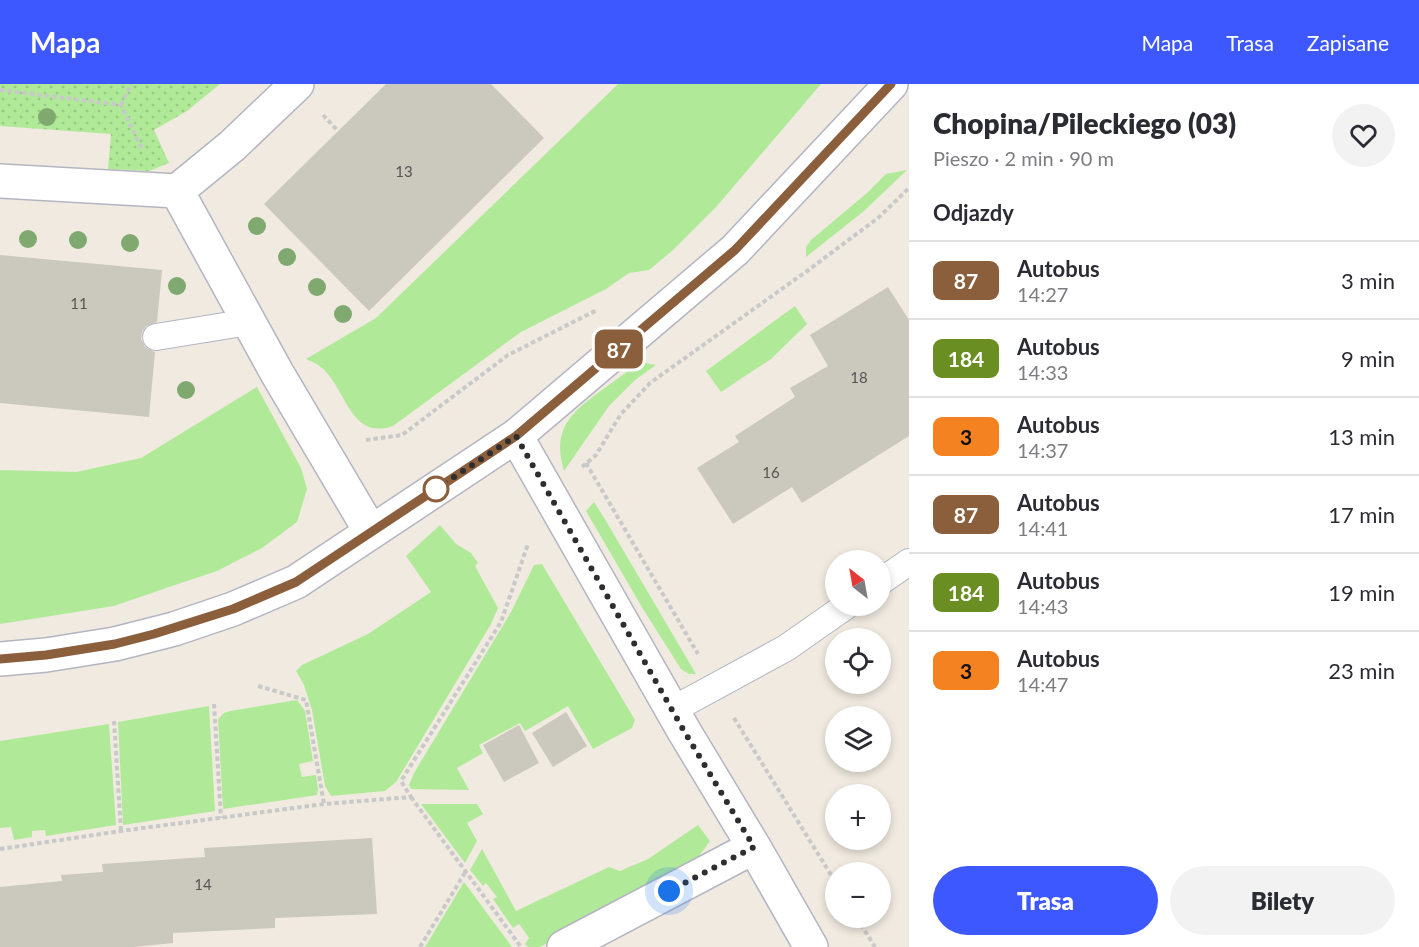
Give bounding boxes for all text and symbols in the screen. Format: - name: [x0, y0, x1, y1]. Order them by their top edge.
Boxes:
- text: Mapa: [30, 25, 100, 59]
- text: Mapa: [1141, 30, 1193, 55]
- text: Trasa: [1226, 30, 1274, 55]
- text: Zapisane: [1307, 30, 1389, 55]
- button: heart: [1332, 104, 1395, 167]
- text: Chopina/Pileckiego (03): [933, 106, 1236, 140]
- text: Pieszo · 2 min · 90 m: [933, 146, 1114, 170]
- house number: 13: [395, 162, 413, 180]
- text: Odjazdy: [933, 199, 1014, 226]
- text: Autobus: [1017, 255, 1100, 282]
- text: 3 min: [1341, 267, 1395, 294]
- text: 87: [954, 268, 978, 293]
- text: 14:27: [1017, 282, 1068, 306]
- house number: 11: [70, 294, 88, 312]
- line badge: 87: [592, 330, 646, 368]
- text: Autobus: [1017, 333, 1100, 360]
- text: 87: [607, 337, 631, 362]
- text: 9 min: [1341, 345, 1395, 372]
- text: 184: [948, 346, 984, 371]
- text: 14:33: [1017, 360, 1068, 384]
- house number: 18: [850, 368, 868, 386]
- text: Autobus: [1017, 411, 1100, 438]
- text: 13 min: [1328, 423, 1395, 450]
- text: 3: [960, 424, 972, 449]
- text: 14:37: [1017, 438, 1068, 462]
- house number: 16: [762, 463, 780, 481]
- unlabelled marker: [423, 476, 449, 502]
- text: Autobus: [1017, 489, 1100, 516]
- text: 17 min: [1328, 501, 1395, 528]
- text: 87: [954, 502, 978, 527]
- text: 14:41: [1017, 516, 1068, 540]
- north arrow: [825, 550, 891, 616]
- map controls: [825, 550, 891, 928]
- text: Autobus: [1017, 567, 1100, 594]
- text: 19 min: [1328, 579, 1395, 606]
- text: 184: [948, 580, 984, 605]
- text: 14:43: [1017, 594, 1068, 618]
- button: locate: [825, 628, 891, 694]
- text: Autobus: [1017, 645, 1100, 672]
- text: 23 min: [1328, 657, 1395, 684]
- text: 3: [960, 658, 972, 683]
- text: 14:47: [1017, 672, 1068, 696]
- button: layers: [825, 706, 891, 772]
- button: +: [825, 784, 891, 850]
- button: −: [825, 862, 891, 928]
- button: Trasa: [933, 866, 1158, 935]
- button: Bilety: [1170, 866, 1395, 935]
- house number: 14: [194, 875, 212, 893]
- your location: [654, 876, 684, 906]

